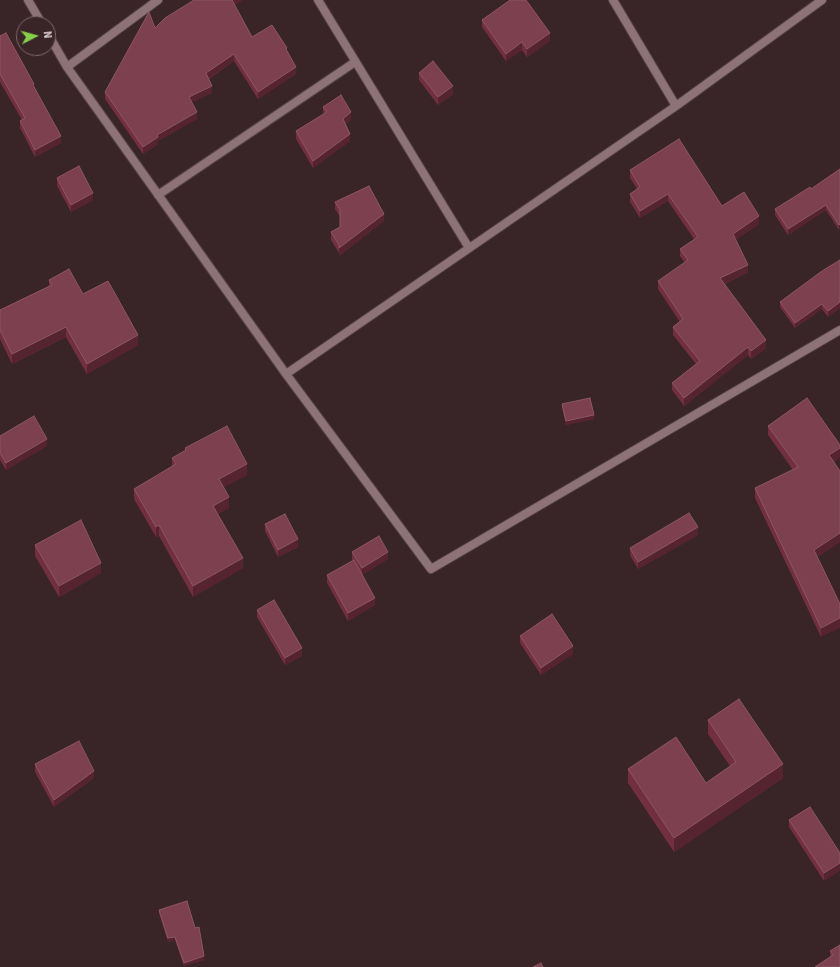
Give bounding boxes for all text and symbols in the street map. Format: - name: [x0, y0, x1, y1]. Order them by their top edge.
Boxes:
- north arrow: [16, 16, 56, 56]
- text: N: [40, 30, 55, 39]

